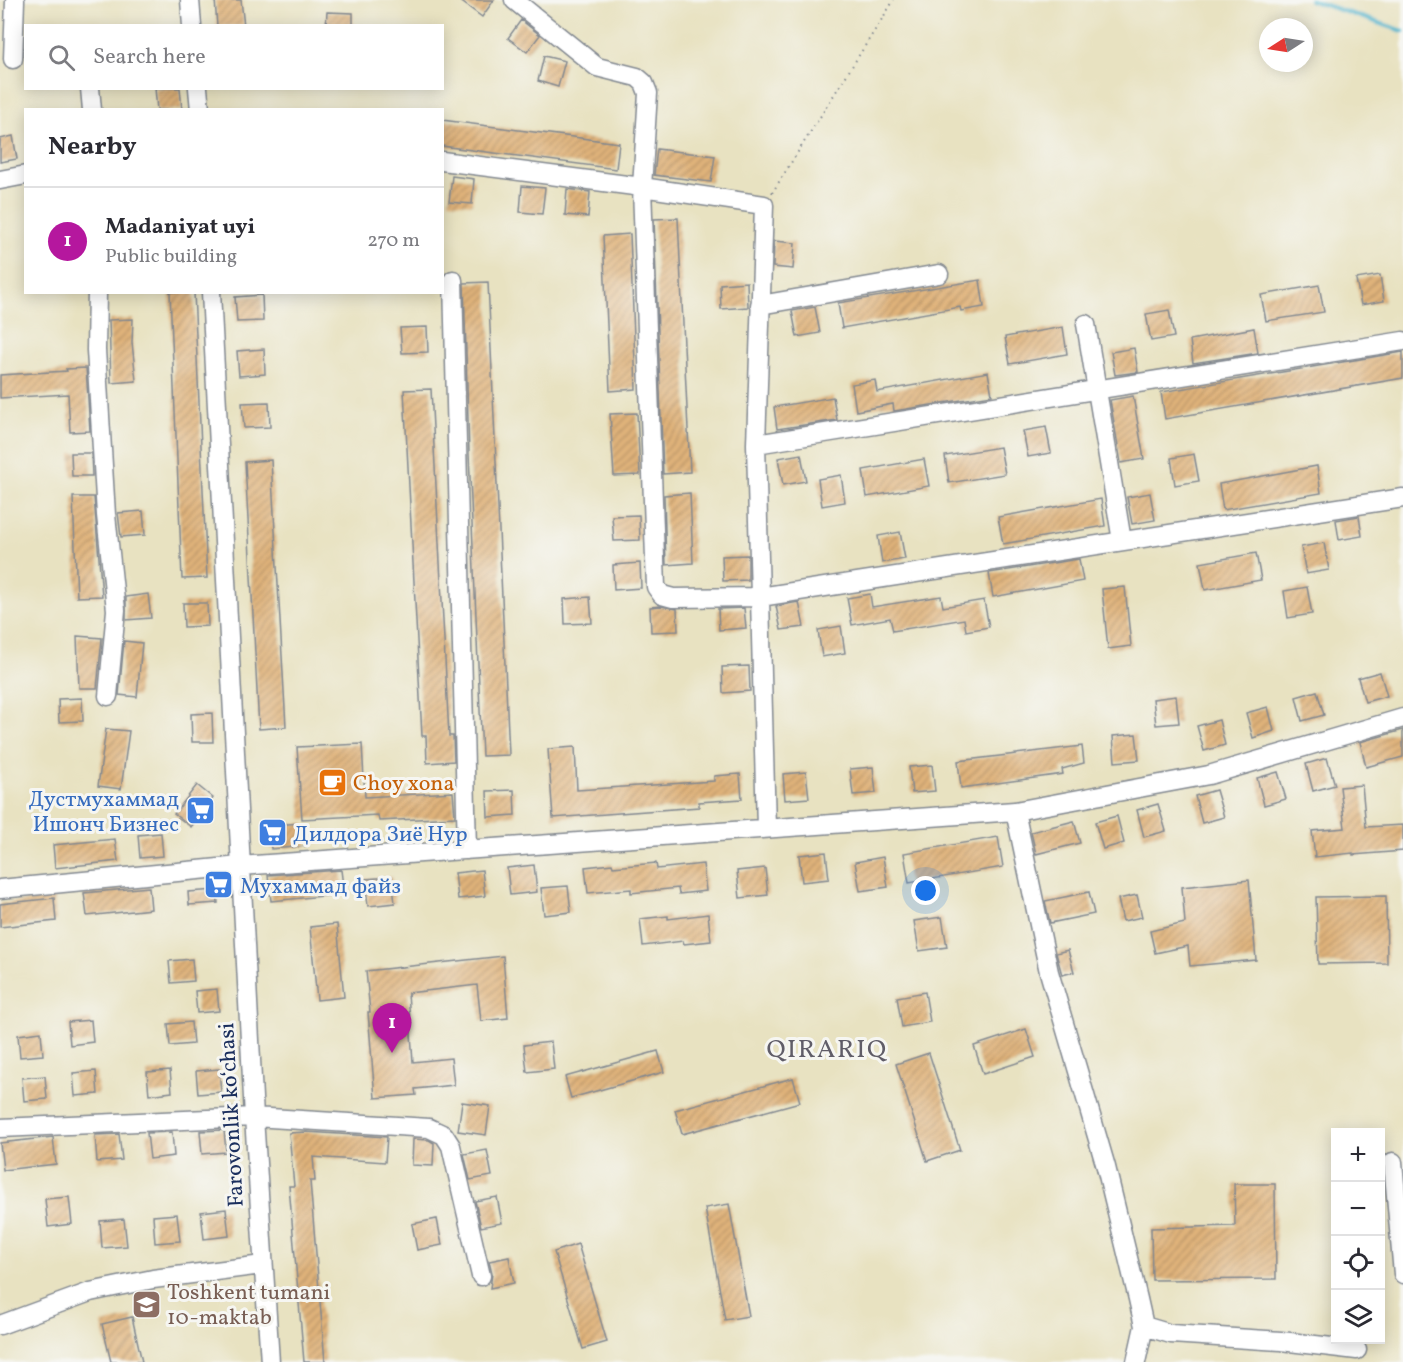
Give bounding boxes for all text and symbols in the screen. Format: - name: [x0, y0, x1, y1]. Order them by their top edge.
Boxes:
- north arrow: [1259, 18, 1313, 72]
- search box: [24, 24, 444, 90]
- icon: search: [45, 41, 78, 74]
- text: Search here: [93, 42, 206, 73]
- text: Nearby: [48, 129, 137, 165]
- text: Madaniyat uyi: [105, 212, 255, 243]
- text: 1: [63, 227, 72, 255]
- text: 270 m: [367, 227, 420, 255]
- text: Public building: [105, 243, 237, 271]
- cafe icon: Choy xona: [316, 766, 348, 798]
- place label: Choy xona: [353, 769, 454, 800]
- place label: Дустмухаммад Ишонч Бизнес: [29, 785, 180, 841]
- supermarket icon: Дустмухаммад Ишонч Бизнес: [184, 795, 216, 827]
- supermarket icon: Дилдора Зиё Нур: [256, 817, 288, 849]
- place label: Дилдора Зиё Нур: [293, 820, 468, 851]
- supermarket icon: Мухаммад файз: [203, 869, 235, 901]
- place label: Мухаммад файз: [240, 872, 401, 903]
- your location: [911, 876, 940, 905]
- pin: 1: [372, 1004, 412, 1053]
- street label: Farovonlik koʻchasi: [212, 1022, 253, 1208]
- district label: QIRARIQ: [767, 1032, 887, 1068]
- map controls: [1331, 1128, 1385, 1344]
- button: +: [1331, 1128, 1385, 1182]
- button: −: [1331, 1182, 1385, 1236]
- button: locate: [1331, 1236, 1385, 1290]
- place label: Toshkent tumani 10-maktab: [167, 1278, 330, 1334]
- school or university icon: Toshkent tumani 10-maktab: [130, 1288, 162, 1320]
- button: layers: [1331, 1290, 1385, 1344]

